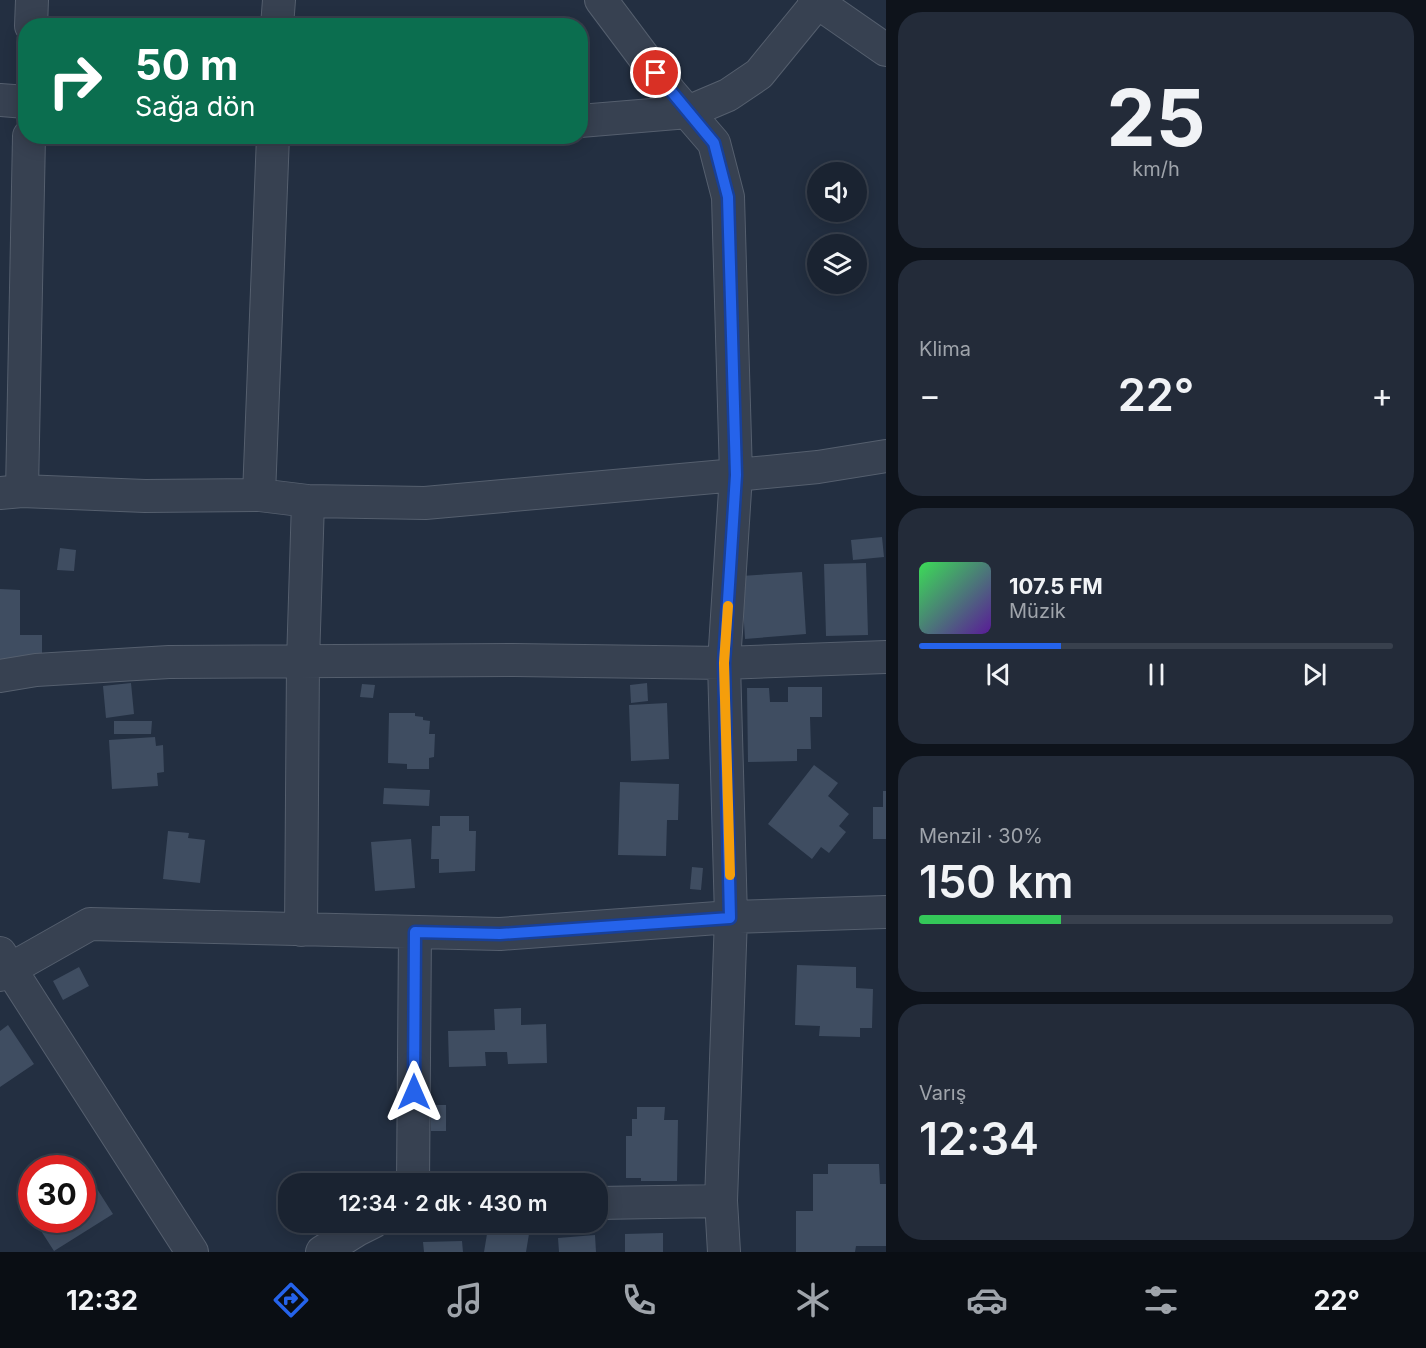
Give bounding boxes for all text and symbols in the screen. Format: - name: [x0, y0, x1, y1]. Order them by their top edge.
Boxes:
- text: 50 m: [135, 39, 238, 90]
- icon: right: [36, 42, 114, 120]
- pin: [630, 47, 681, 98]
- icon: arrive: [639, 56, 672, 89]
- text: 25: [1107, 70, 1206, 165]
- text: Sağa dön: [135, 90, 255, 123]
- text: km/h: [1132, 157, 1180, 181]
- map controls: [807, 162, 867, 294]
- button: sound: [807, 162, 867, 222]
- button: layers: [807, 234, 867, 294]
- text: Klima: [919, 337, 971, 361]
- text: 22°: [1118, 367, 1194, 422]
- text: −: [919, 375, 941, 415]
- text: +: [1371, 375, 1393, 415]
- text: 107.5 FM: [1009, 573, 1103, 599]
- text: Müzik: [1009, 599, 1066, 623]
- icon: previous: [982, 658, 1015, 691]
- icon: pause: [1140, 658, 1173, 691]
- icon: next: [1298, 658, 1331, 691]
- text: Menzil · 30%: [919, 824, 1043, 848]
- text: 150 km: [919, 854, 1074, 909]
- position arrow: [382, 1060, 446, 1124]
- text: Varış: [919, 1081, 966, 1105]
- text: 12:34: [919, 1111, 1039, 1166]
- speed limit sign: 30: [18, 1155, 96, 1233]
- text: 12:34 · 2 dk · 430 m: [339, 1190, 547, 1216]
- icon: directions: [270, 1279, 312, 1321]
- icon: music: [444, 1279, 486, 1321]
- icon: phone: [618, 1279, 660, 1321]
- icon: climate: [792, 1279, 834, 1321]
- icon: car: [966, 1279, 1008, 1321]
- icon: filters: [1140, 1279, 1182, 1321]
- text: 12:32: [66, 1284, 138, 1317]
- text: 22°: [1314, 1284, 1360, 1317]

